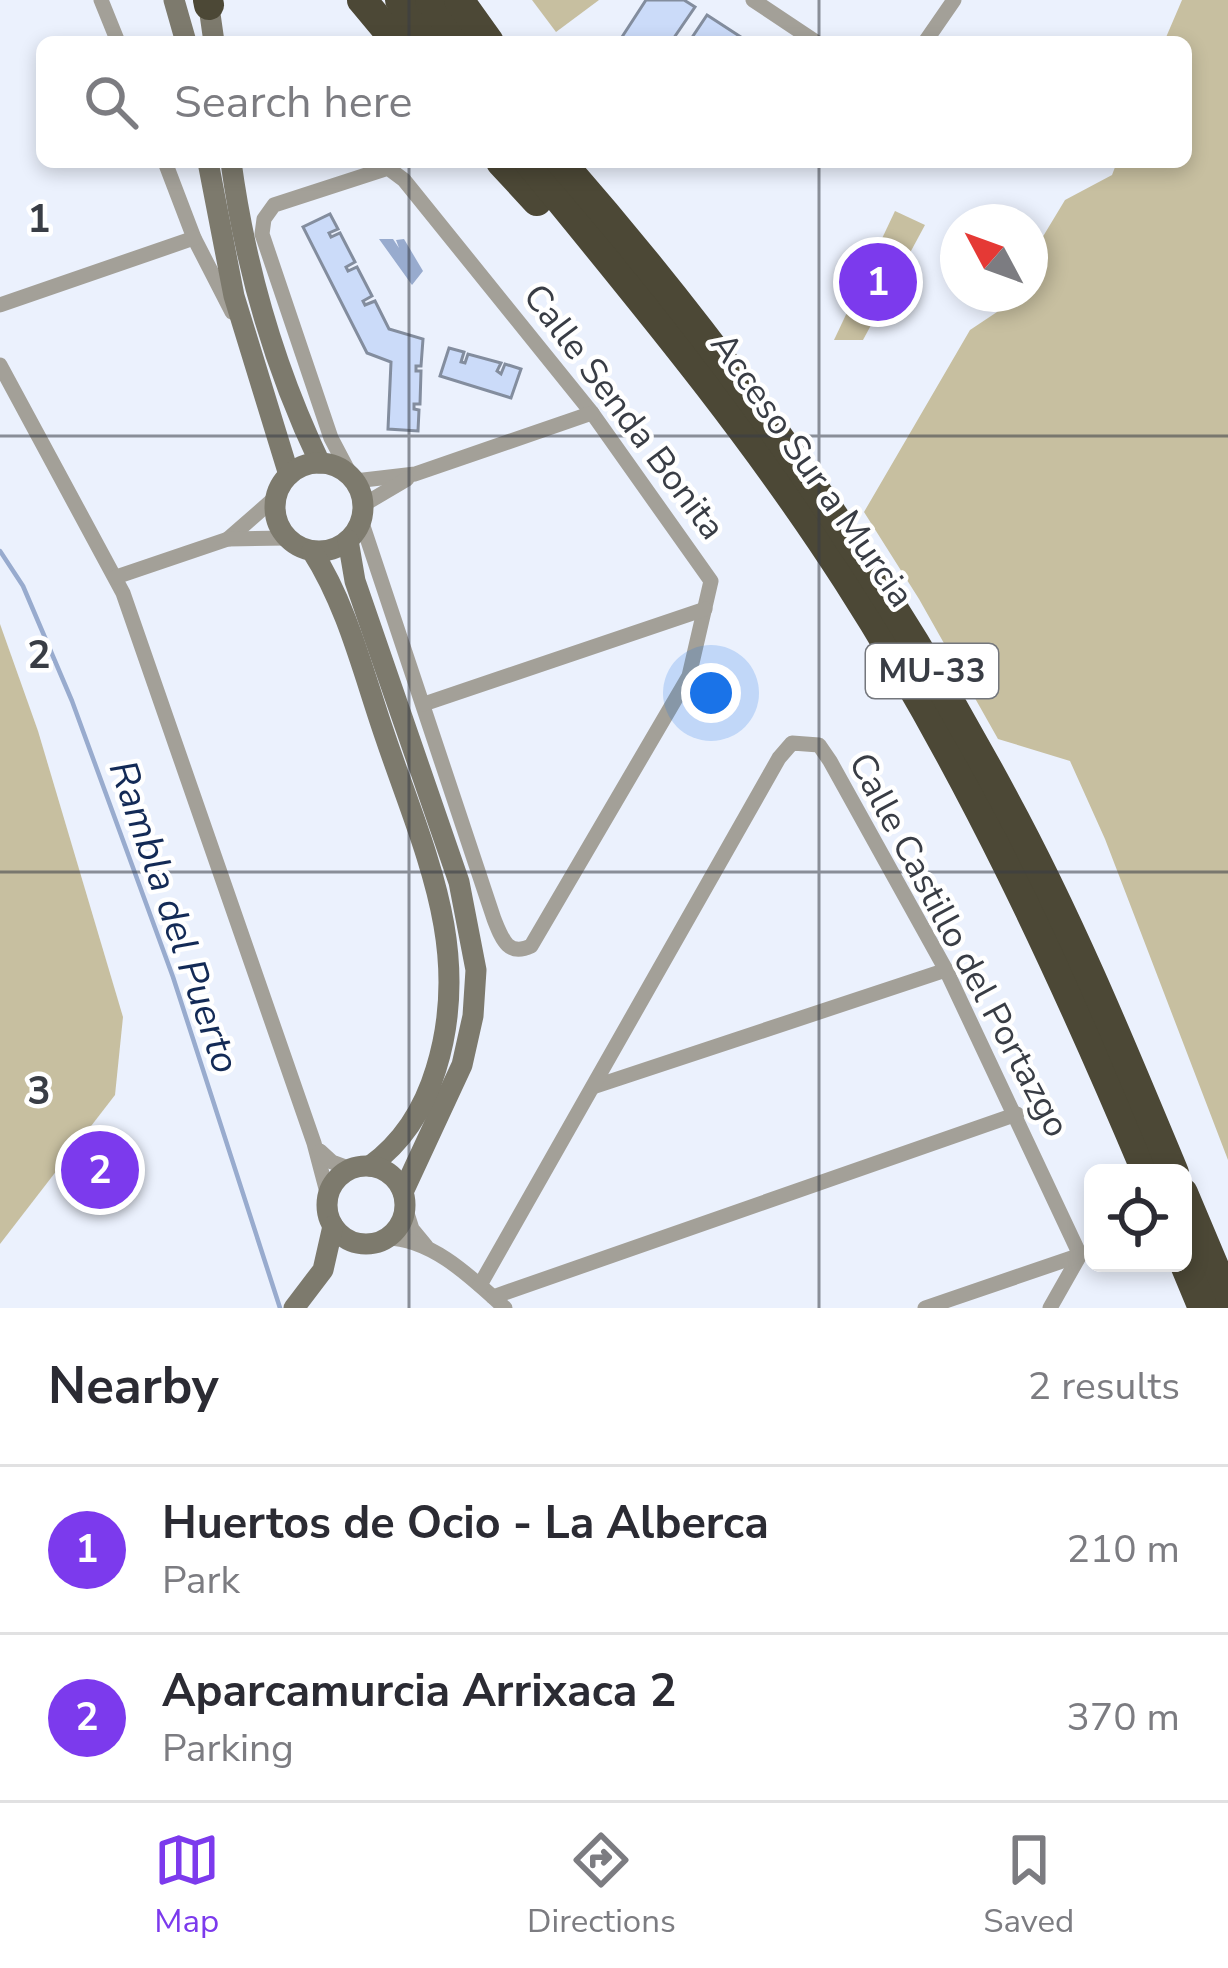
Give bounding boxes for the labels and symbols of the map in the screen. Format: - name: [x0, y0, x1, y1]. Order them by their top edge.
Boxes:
- text: 1: [27, 193, 51, 246]
- north arrow: [940, 204, 1048, 312]
- pin: 1: [839, 237, 917, 327]
- street label: Calle Senda Bonita: [512, 274, 736, 550]
- street label: Acceso Sur a Murcia: [699, 323, 925, 617]
- text: 2: [27, 629, 51, 682]
- road number: MU-33: [866, 644, 998, 698]
- your location: [681, 663, 741, 723]
- street label: Calle Castillo del Portazgo: [837, 744, 1081, 1146]
- water label: Rambla del Puerto: [96, 754, 252, 1080]
- text: 3: [27, 1065, 51, 1118]
- pin: 2: [61, 1125, 139, 1215]

